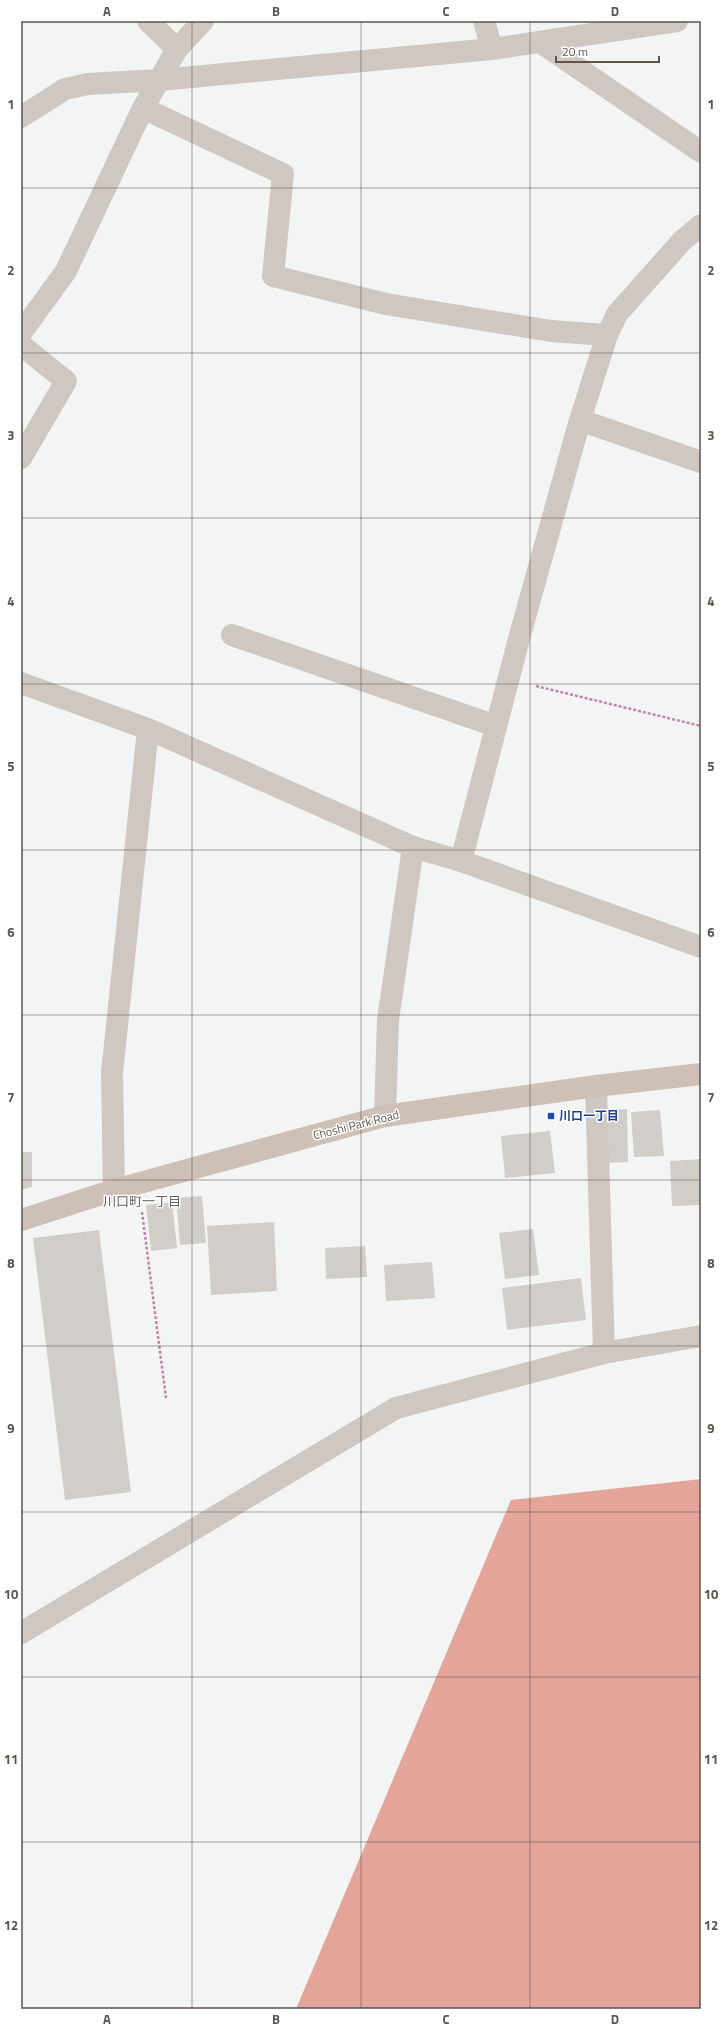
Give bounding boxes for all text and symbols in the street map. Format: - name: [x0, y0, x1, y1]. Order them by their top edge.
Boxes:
- text: A: [103, 1, 111, 21]
- text: B: [272, 1, 280, 21]
- text: C: [442, 1, 450, 21]
- text: D: [611, 1, 619, 21]
- scale bar: [556, 38, 659, 64]
- text: 20 m: [562, 42, 588, 61]
- text: 1: [7, 94, 15, 114]
- text: 1: [707, 94, 715, 114]
- text: 2: [7, 260, 15, 280]
- text: 2: [707, 260, 715, 280]
- text: 3: [7, 425, 15, 445]
- text: 3: [707, 425, 715, 445]
- text: 4: [7, 591, 15, 611]
- text: 4: [707, 591, 715, 611]
- text: 5: [7, 756, 15, 776]
- text: 5: [707, 756, 715, 776]
- text: 6: [7, 922, 15, 942]
- text: 6: [707, 922, 715, 942]
- text: 7: [7, 1087, 15, 1107]
- text: 7: [707, 1087, 715, 1107]
- street label: Choshi Park Road: [311, 1105, 401, 1144]
- place label: 川口一丁目: [559, 1106, 619, 1125]
- marker: 川口一丁目: [546, 1111, 556, 1121]
- district label: 川口町一丁目: [103, 1191, 181, 1211]
- text: 8: [7, 1253, 15, 1273]
- text: 8: [707, 1253, 715, 1273]
- text: 9: [7, 1418, 15, 1438]
- text: 9: [707, 1418, 715, 1438]
- text: 10: [4, 1584, 18, 1604]
- text: 10: [704, 1584, 718, 1604]
- text: 11: [4, 1749, 18, 1769]
- text: 11: [704, 1749, 718, 1769]
- text: 12: [4, 1915, 18, 1935]
- text: 12: [704, 1915, 718, 1935]
- text: A: [103, 2009, 111, 2029]
- text: B: [272, 2009, 280, 2029]
- text: C: [442, 2009, 450, 2029]
- text: D: [611, 2009, 619, 2029]

